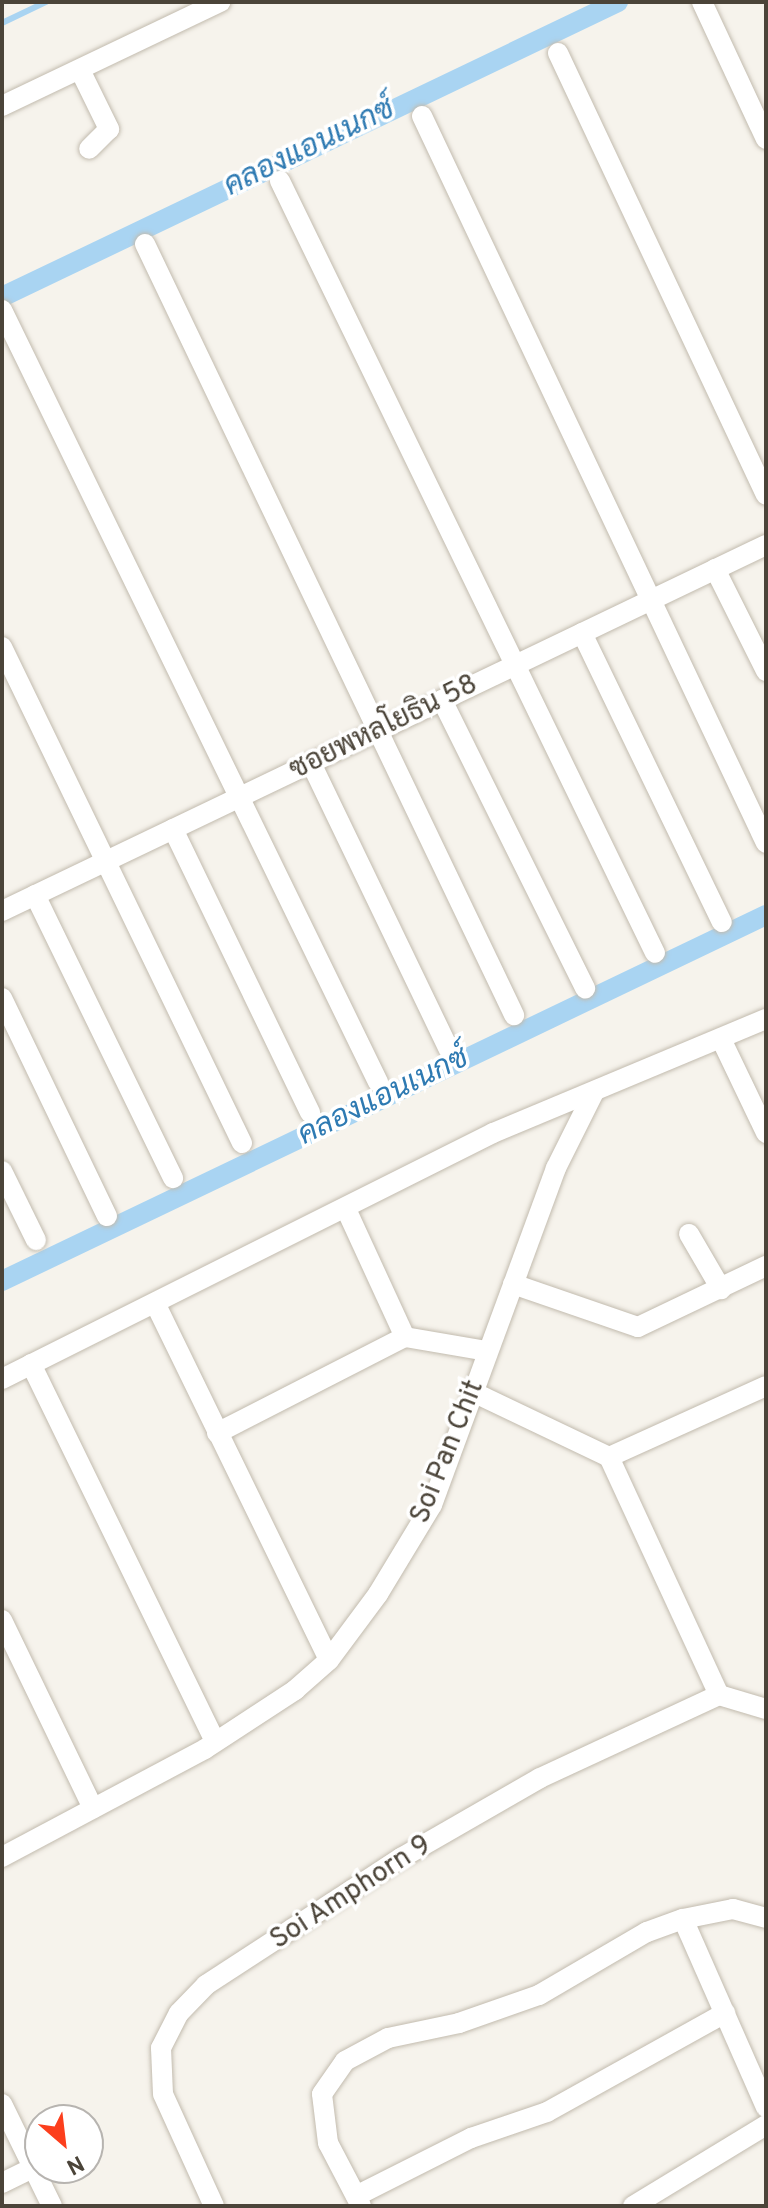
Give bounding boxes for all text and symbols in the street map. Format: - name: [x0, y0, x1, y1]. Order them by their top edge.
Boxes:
- water label: คลองแอนเนกซ์: [219, 92, 401, 206]
- street label: ซอยพหลโยธิน 58: [285, 668, 483, 788]
- water label: คลองแอนเนกซ์: [293, 1041, 475, 1155]
- street label: Soi Pan Chit: [404, 1375, 492, 1529]
- street label: Soi Amphorn 9: [264, 1828, 438, 1958]
- north arrow: [24, 2104, 104, 2184]
- text: N: [61, 2148, 88, 2179]

